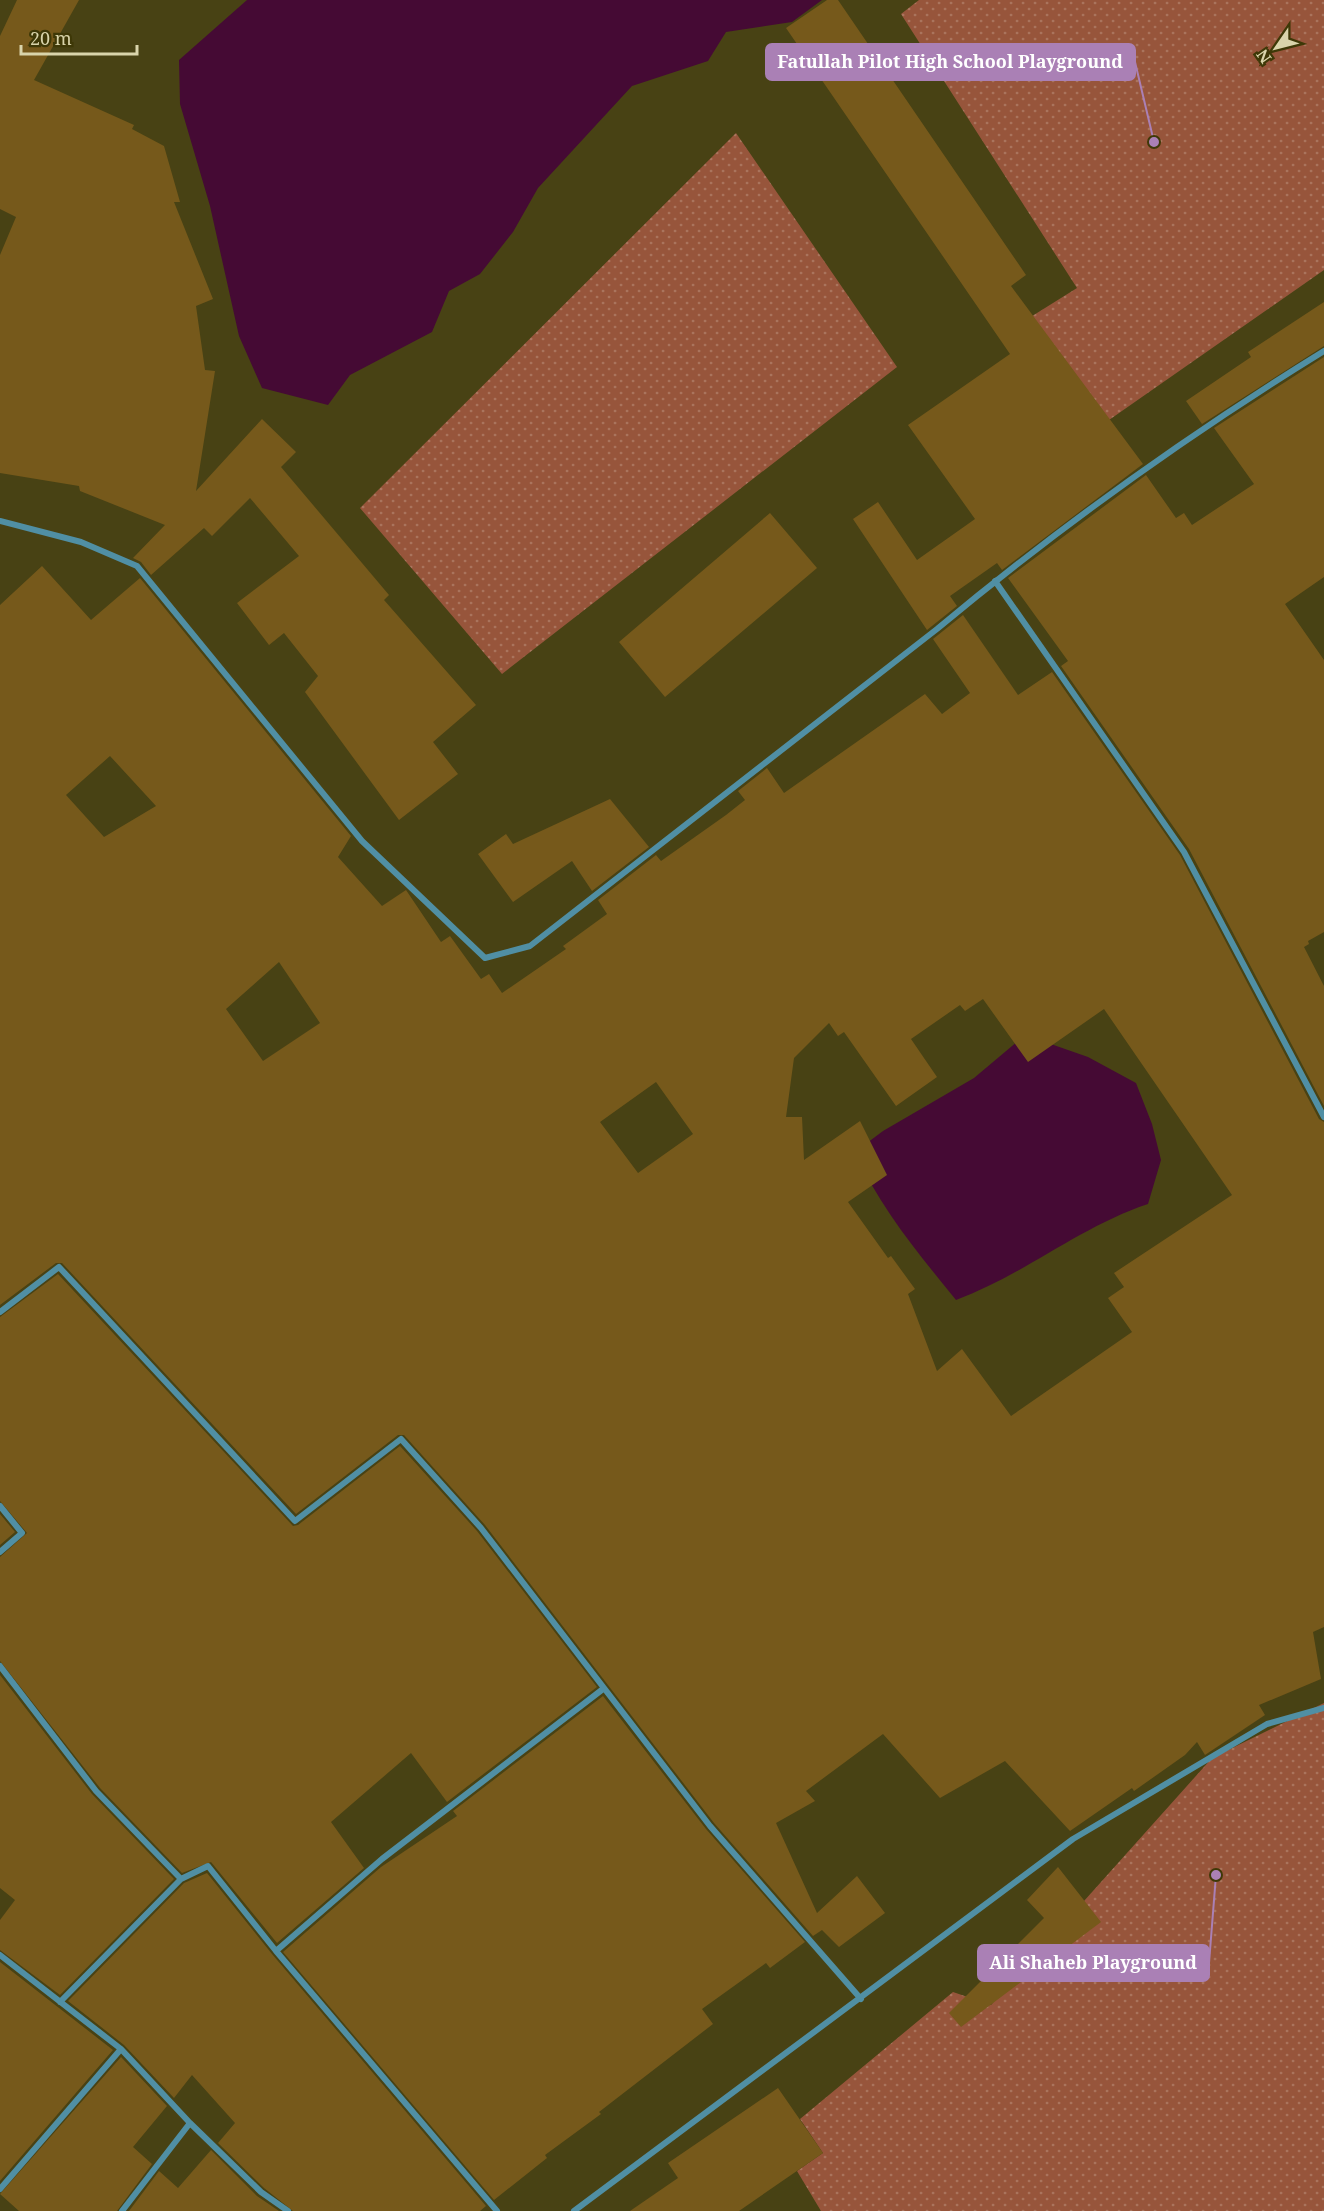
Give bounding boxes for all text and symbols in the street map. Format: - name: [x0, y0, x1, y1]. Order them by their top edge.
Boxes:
- scale bar: [21, 18, 136, 56]
- north arrow: [1246, 18, 1306, 78]
- text: 20 m: [30, 26, 72, 50]
- callout: Fatullah Pilot High School Playground: [766, 44, 1135, 80]
- text: N: [1251, 45, 1276, 68]
- text: Fatullah Pilot High School Playground: [777, 49, 1123, 73]
- callout: Ali Shaheb Playground: [978, 1945, 1209, 1981]
- text: Ali Shaheb Playground: [989, 1950, 1197, 1974]

